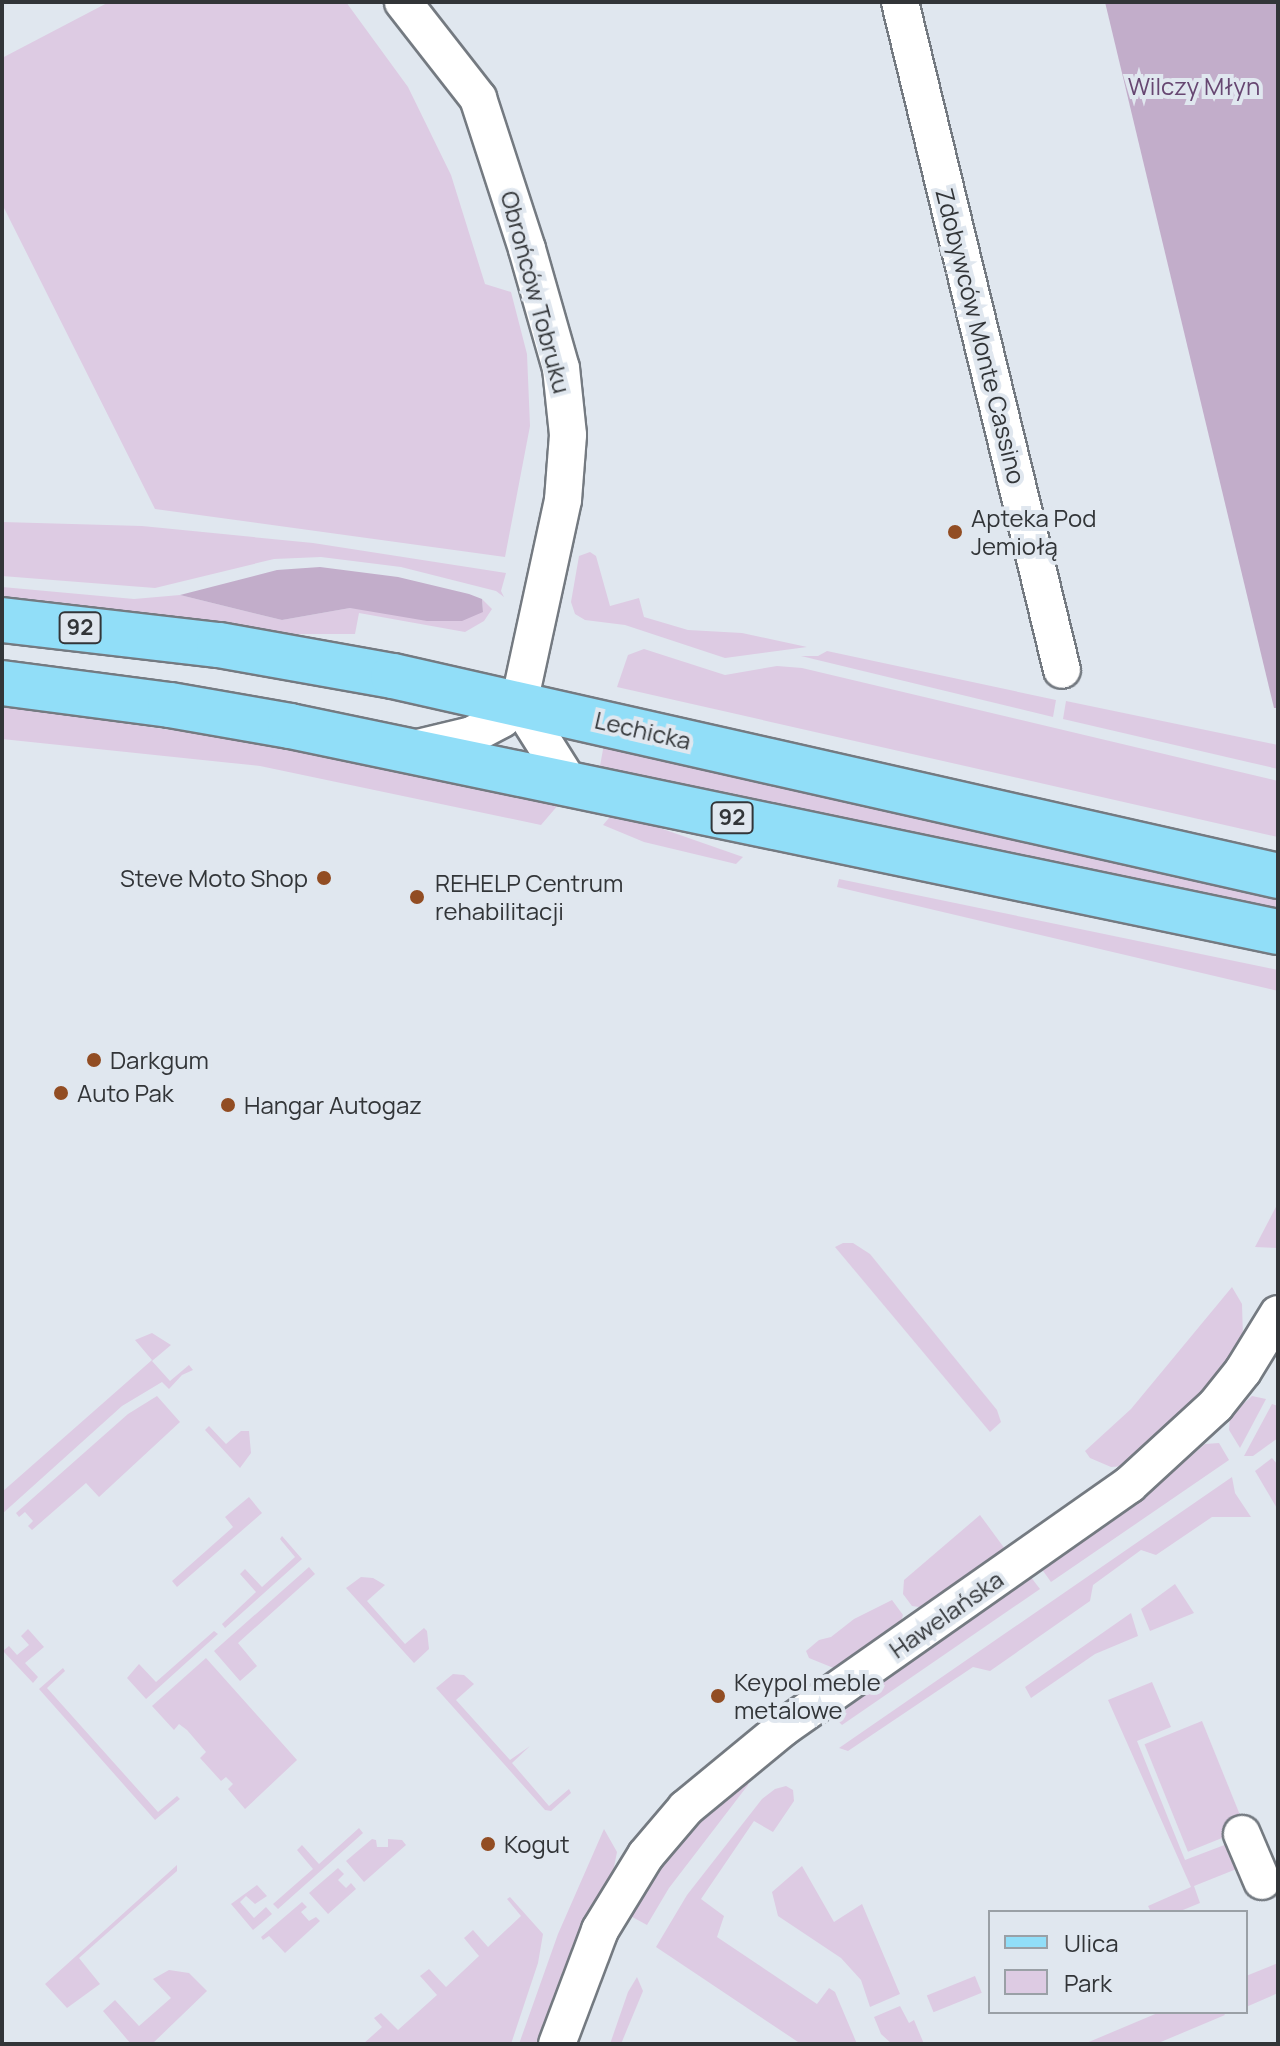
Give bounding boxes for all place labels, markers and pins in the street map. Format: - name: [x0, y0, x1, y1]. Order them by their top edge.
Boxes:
- place label: Apteka Pod Jemiołą: [971, 504, 1096, 560]
- marker: Apteka Pod Jemiołą: [946, 523, 964, 541]
- place label: Steve Moto Shop: [120, 864, 308, 892]
- marker: Steve Moto Shop: [315, 869, 333, 887]
- place label: REHELP Centrum rehabilitacji: [435, 869, 623, 925]
- marker: REHELP Centrum rehabilitacji: [406, 886, 428, 908]
- place label: Darkgum: [110, 1046, 209, 1074]
- marker: Darkgum: [85, 1051, 103, 1069]
- place label: Auto Pak: [77, 1079, 174, 1107]
- marker: Auto Pak: [52, 1084, 70, 1102]
- place label: Hangar Autogaz: [244, 1091, 422, 1119]
- marker: Hangar Autogaz: [219, 1096, 237, 1114]
- place label: Keypol meble metalowe: [734, 1668, 881, 1724]
- marker: Keypol meble metalowe: [709, 1687, 727, 1705]
- place label: Kogut: [504, 1830, 570, 1858]
- marker: Kogut: [479, 1835, 497, 1853]

